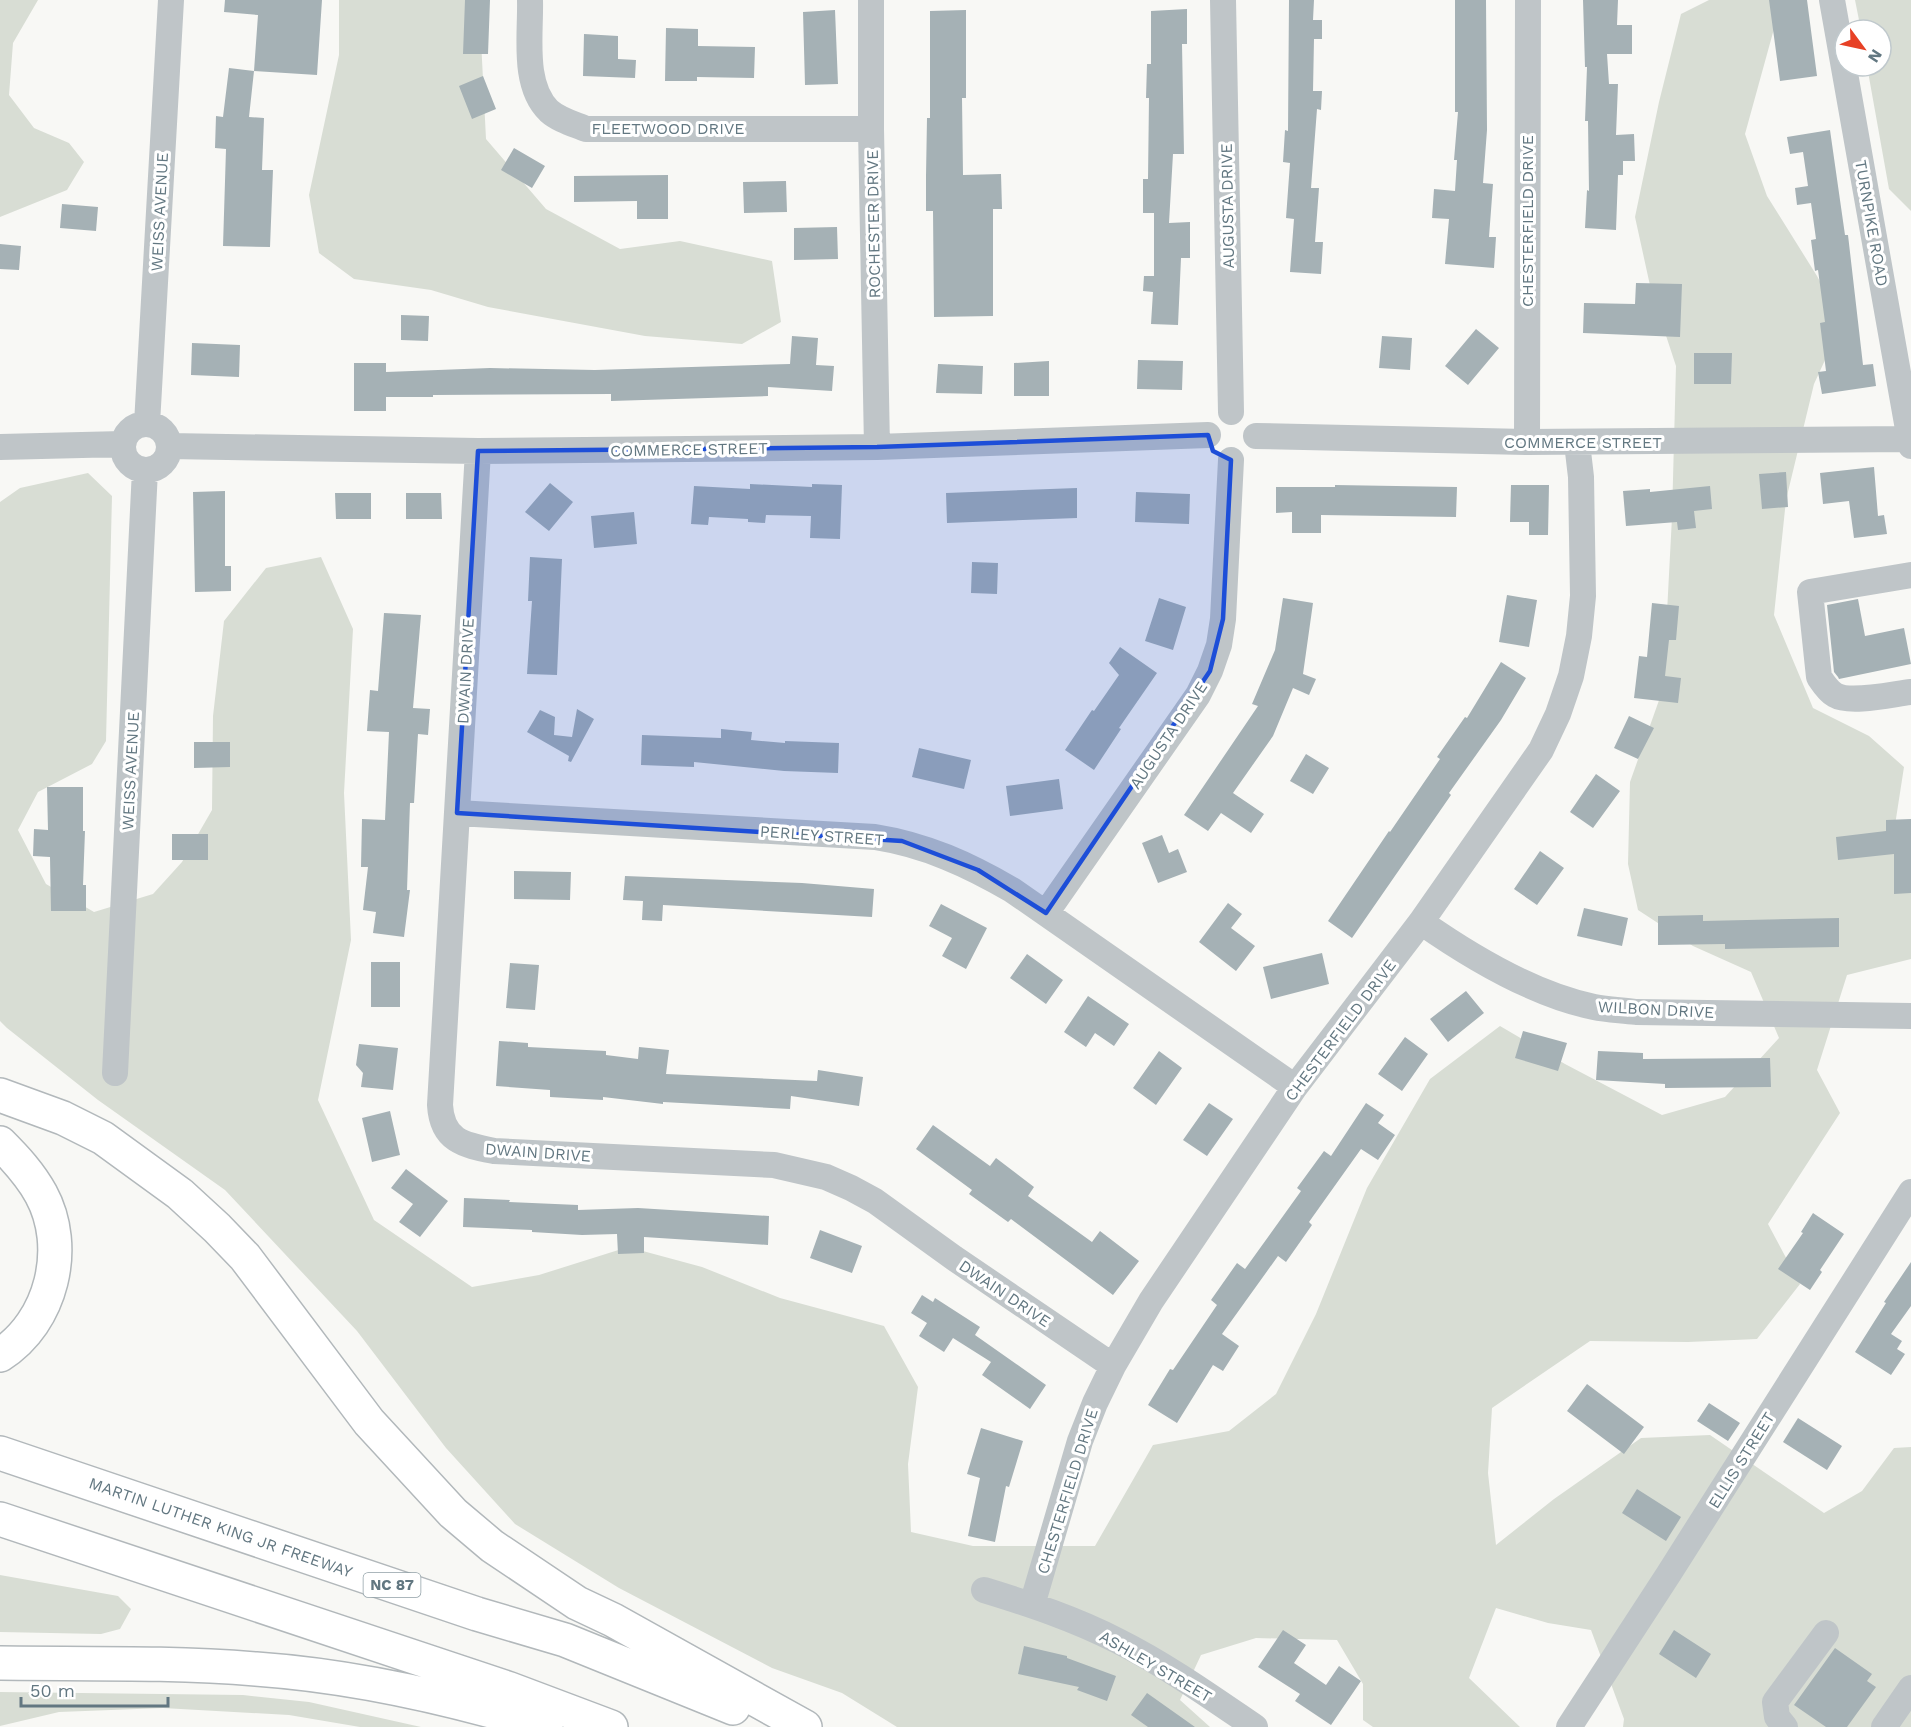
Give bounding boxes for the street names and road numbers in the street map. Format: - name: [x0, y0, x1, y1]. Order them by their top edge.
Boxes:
- street label: FLEETWOOD DRIVE: [591, 119, 745, 138]
- street label: CHESTERFIELD DRIVE: [1518, 135, 1537, 307]
- street label: AUGUSTA DRIVE: [1217, 143, 1238, 269]
- street label: ROCHESTER DRIVE: [863, 149, 884, 298]
- street label: WEISS AVENUE: [147, 152, 172, 272]
- street label: TURNPIKE ROAD: [1851, 158, 1892, 288]
- street label: COMMERCE STREET: [1504, 433, 1662, 452]
- street label: COMMERCE STREET: [610, 439, 768, 460]
- street label: DWAIN DRIVE: [453, 618, 478, 725]
- street label: AUGUSTA DRIVE: [1126, 678, 1211, 793]
- street label: WEISS AVENUE: [118, 711, 143, 831]
- street label: PERLEY STREET: [759, 822, 885, 849]
- street label: CHESTERFIELD DRIVE: [1281, 956, 1400, 1105]
- street label: WILBON DRIVE: [1597, 997, 1715, 1022]
- street label: DWAIN DRIVE: [484, 1139, 592, 1166]
- street label: DWAIN DRIVE: [955, 1256, 1054, 1331]
- street label: CHESTERFIELD DRIVE: [1033, 1406, 1102, 1576]
- street label: ELLIS STREET: [1704, 1408, 1779, 1512]
- street label: MARTIN LUTHER KING JR FREEWAY: [87, 1473, 355, 1582]
- road number: NC 87: [364, 1573, 420, 1597]
- street label: ASHLEY STREET: [1096, 1627, 1215, 1706]

